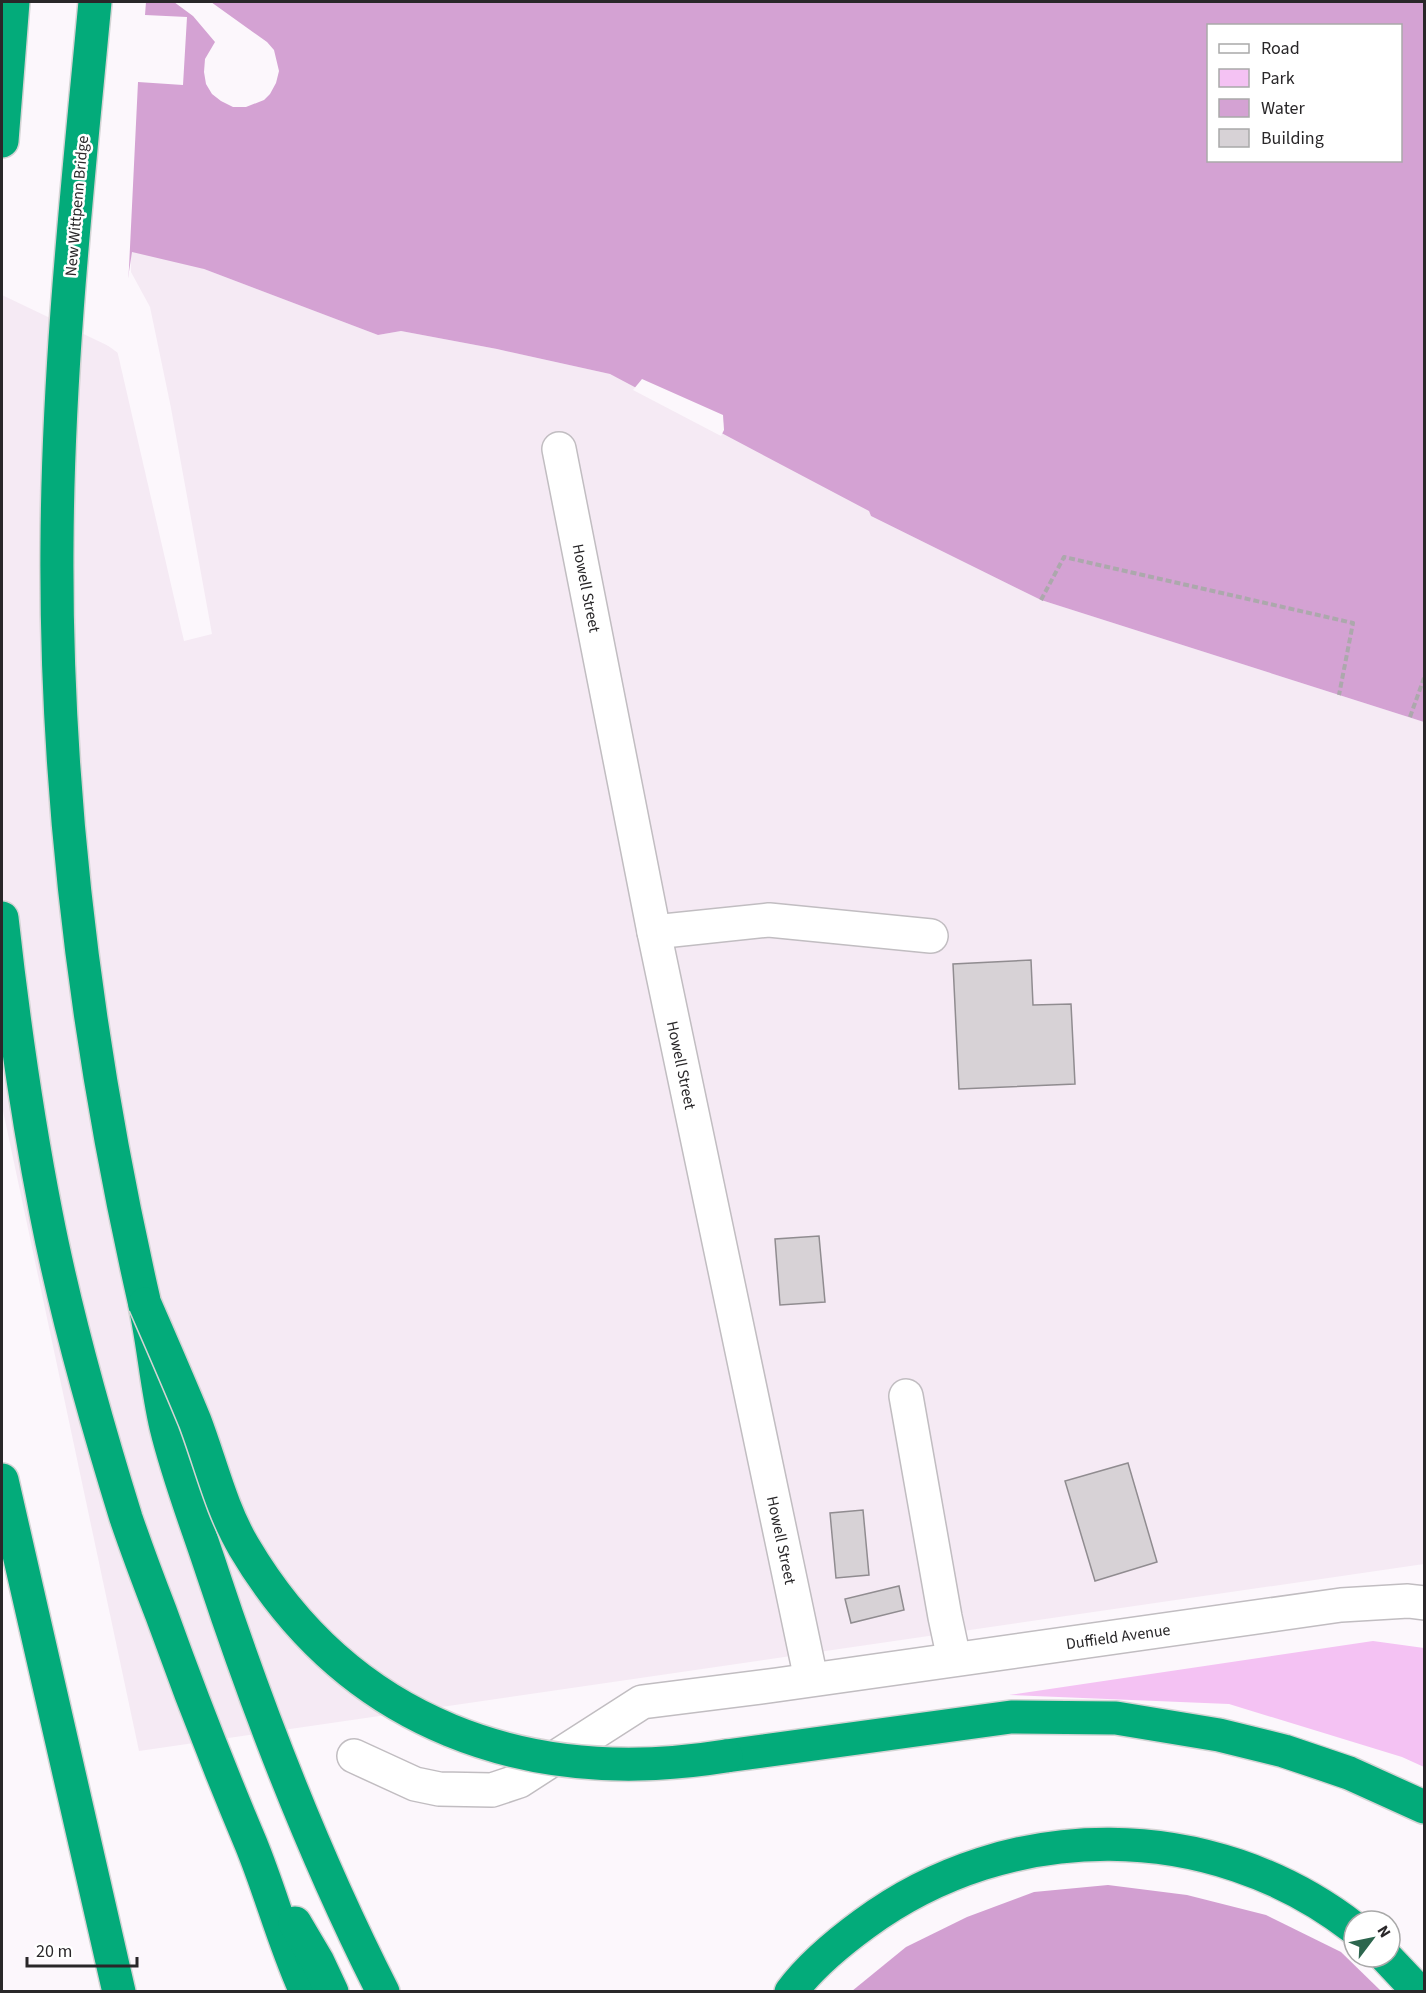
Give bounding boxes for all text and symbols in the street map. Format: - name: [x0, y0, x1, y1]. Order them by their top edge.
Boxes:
- legend: [1207, 24, 1402, 162]
- text: Road: [1261, 36, 1300, 61]
- text: Park: [1261, 66, 1295, 91]
- text: Water: [1261, 96, 1305, 121]
- text: Building: [1261, 126, 1324, 151]
- street label: New Wittpenn Bridge: [60, 135, 94, 277]
- street label: Howell Street: [567, 542, 606, 635]
- street label: Howell Street: [661, 1019, 701, 1112]
- street label: Howell Street: [761, 1494, 801, 1587]
- street label: Duffield Avenue: [1065, 1619, 1172, 1655]
- north arrow: [1342, 1909, 1402, 1969]
- text: N: [1372, 1921, 1396, 1942]
- scale bar: [27, 1930, 136, 1968]
- text: 20 m: [36, 1939, 72, 1964]

